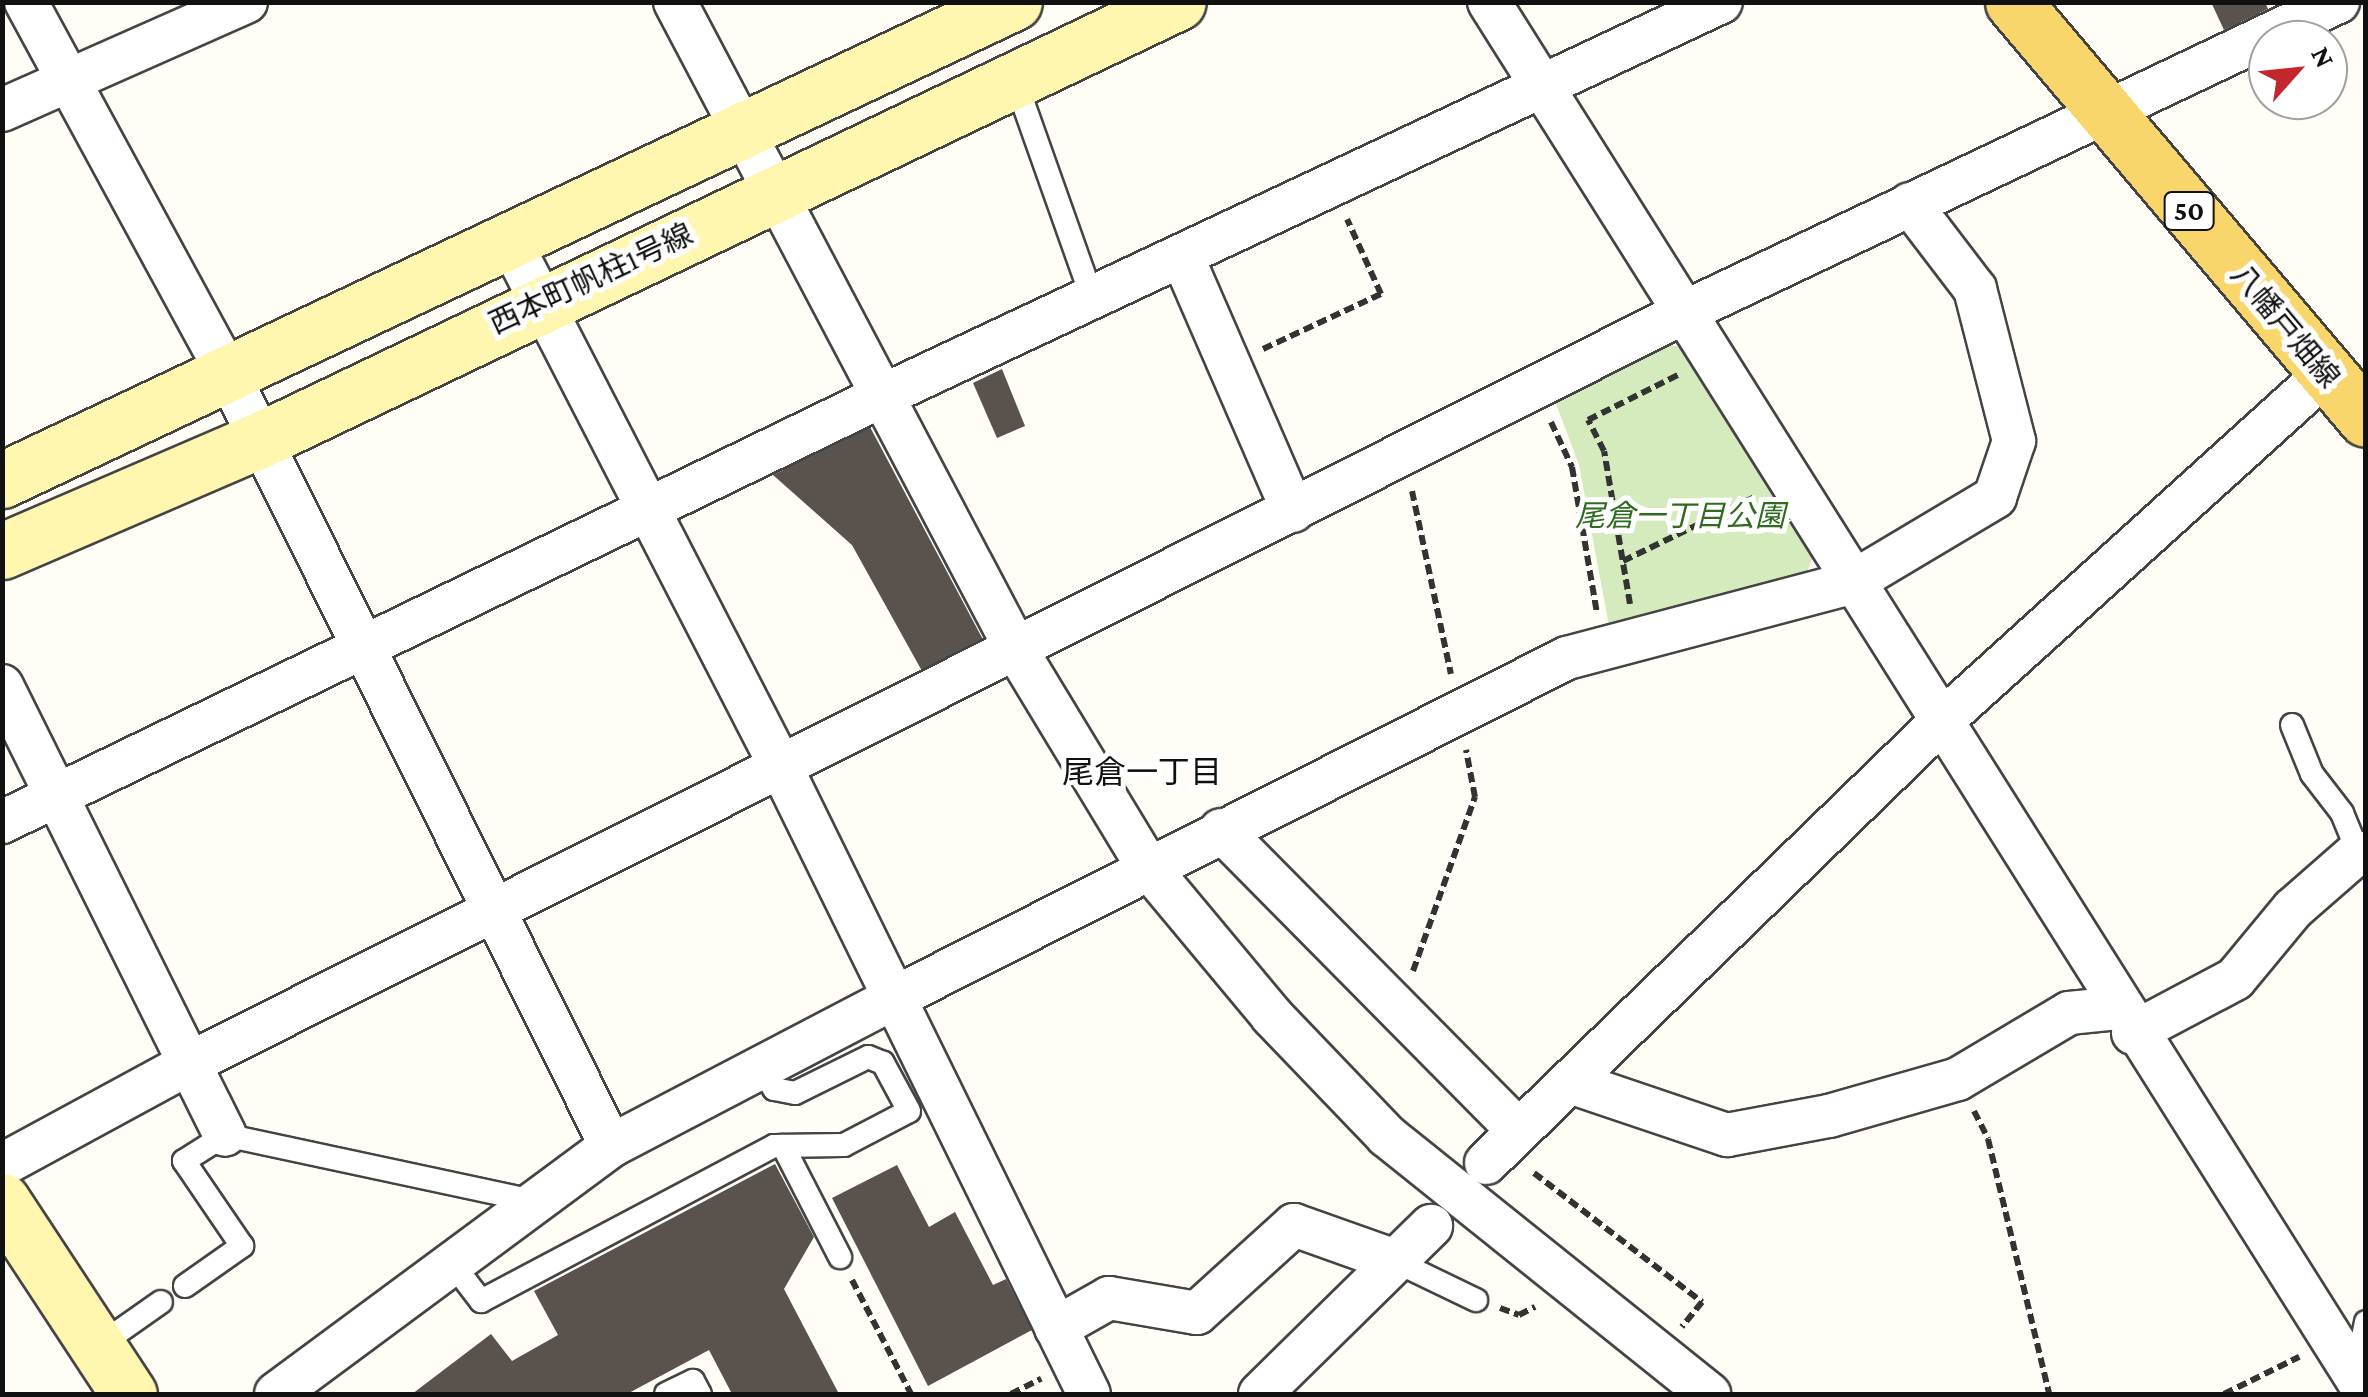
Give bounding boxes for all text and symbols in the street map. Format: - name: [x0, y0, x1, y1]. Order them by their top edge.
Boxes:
- north arrow: [2248, 20, 2348, 120]
- text: N: [2305, 42, 2342, 73]
- road number: 50: [2162, 188, 2216, 234]
- street label: 西本町帆柱1号線: [484, 216, 698, 342]
- street label: 八幡戸畑線: [2223, 257, 2347, 395]
- park label: 尾倉一丁目公園: [1575, 498, 1785, 534]
- district label: 尾倉一丁目: [1062, 753, 1222, 791]

